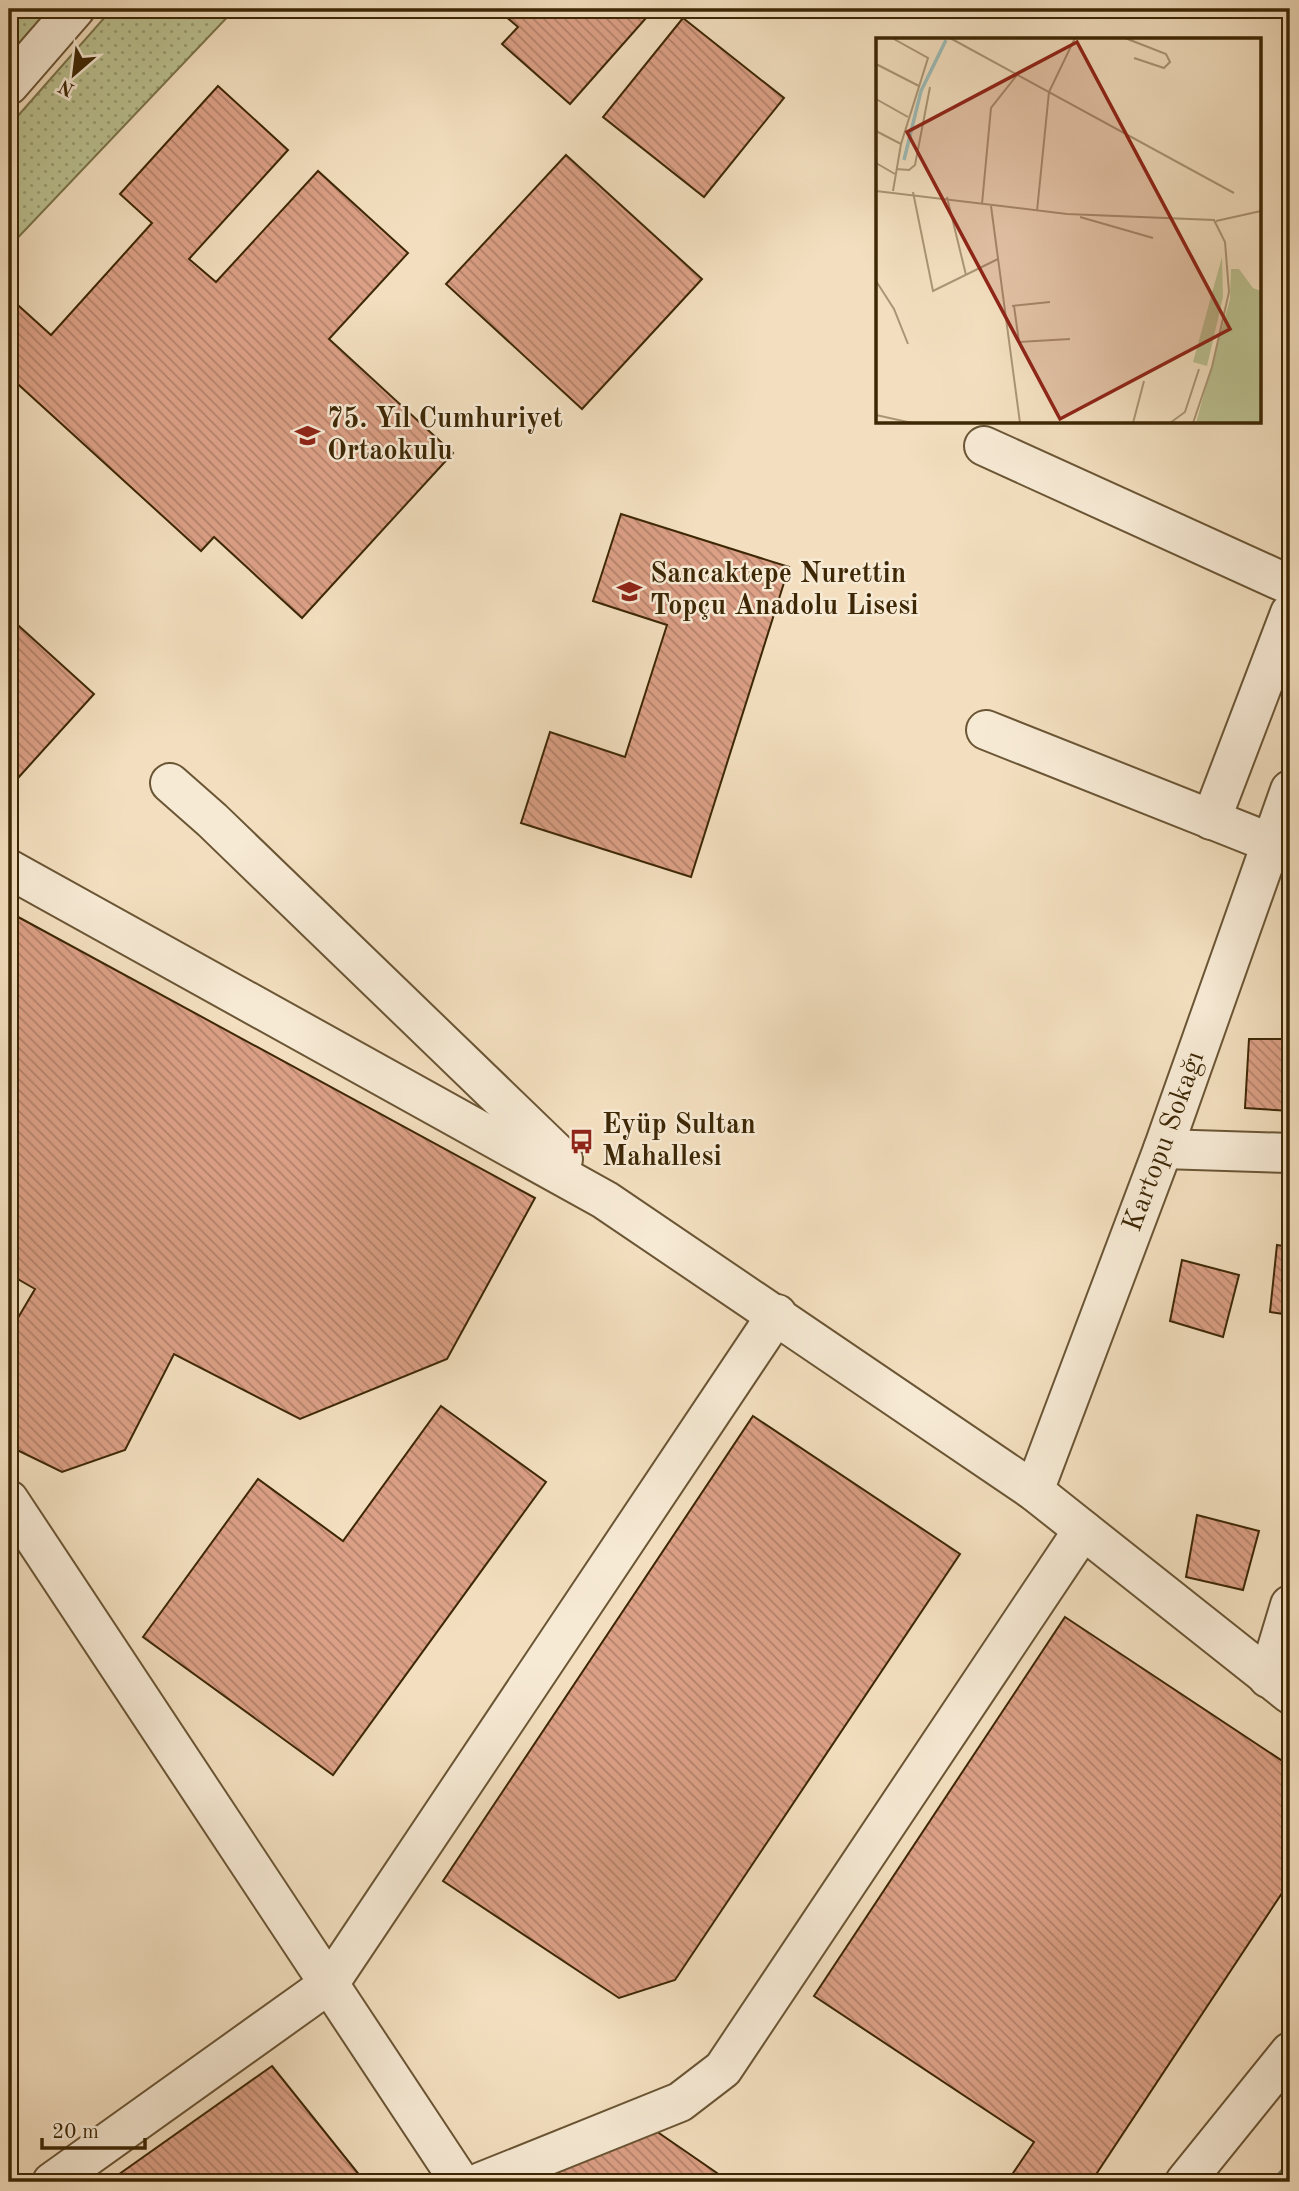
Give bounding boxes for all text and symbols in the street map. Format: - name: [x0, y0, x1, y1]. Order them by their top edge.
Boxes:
- north arrow: [38, 38, 108, 108]
- inset map: [876, 38, 1260, 424]
- text: N: [56, 75, 78, 99]
- place label: 75. Yıl Cumhuriyet Ortaokulu: [327, 406, 563, 466]
- school or university icon: 75. Yıl Cumhuriyet Ortaokulu: [293, 422, 321, 450]
- place label: Sancaktepe Nurettin Topçu Anadolu Lisesi: [650, 561, 919, 621]
- school or university icon: Sancaktepe Nurettin Topçu Anadolu Lisesi: [616, 577, 644, 605]
- street label: Kartopu Sokağı: [1119, 1048, 1210, 1236]
- place label: Eyüp Sultan Mahallesi: [602, 1112, 756, 1172]
- bus stop icon: Eyüp Sultan Mahallesi: [568, 1128, 596, 1156]
- scale bar: [42, 2107, 145, 2151]
- text: 20 m: [52, 2122, 99, 2143]

